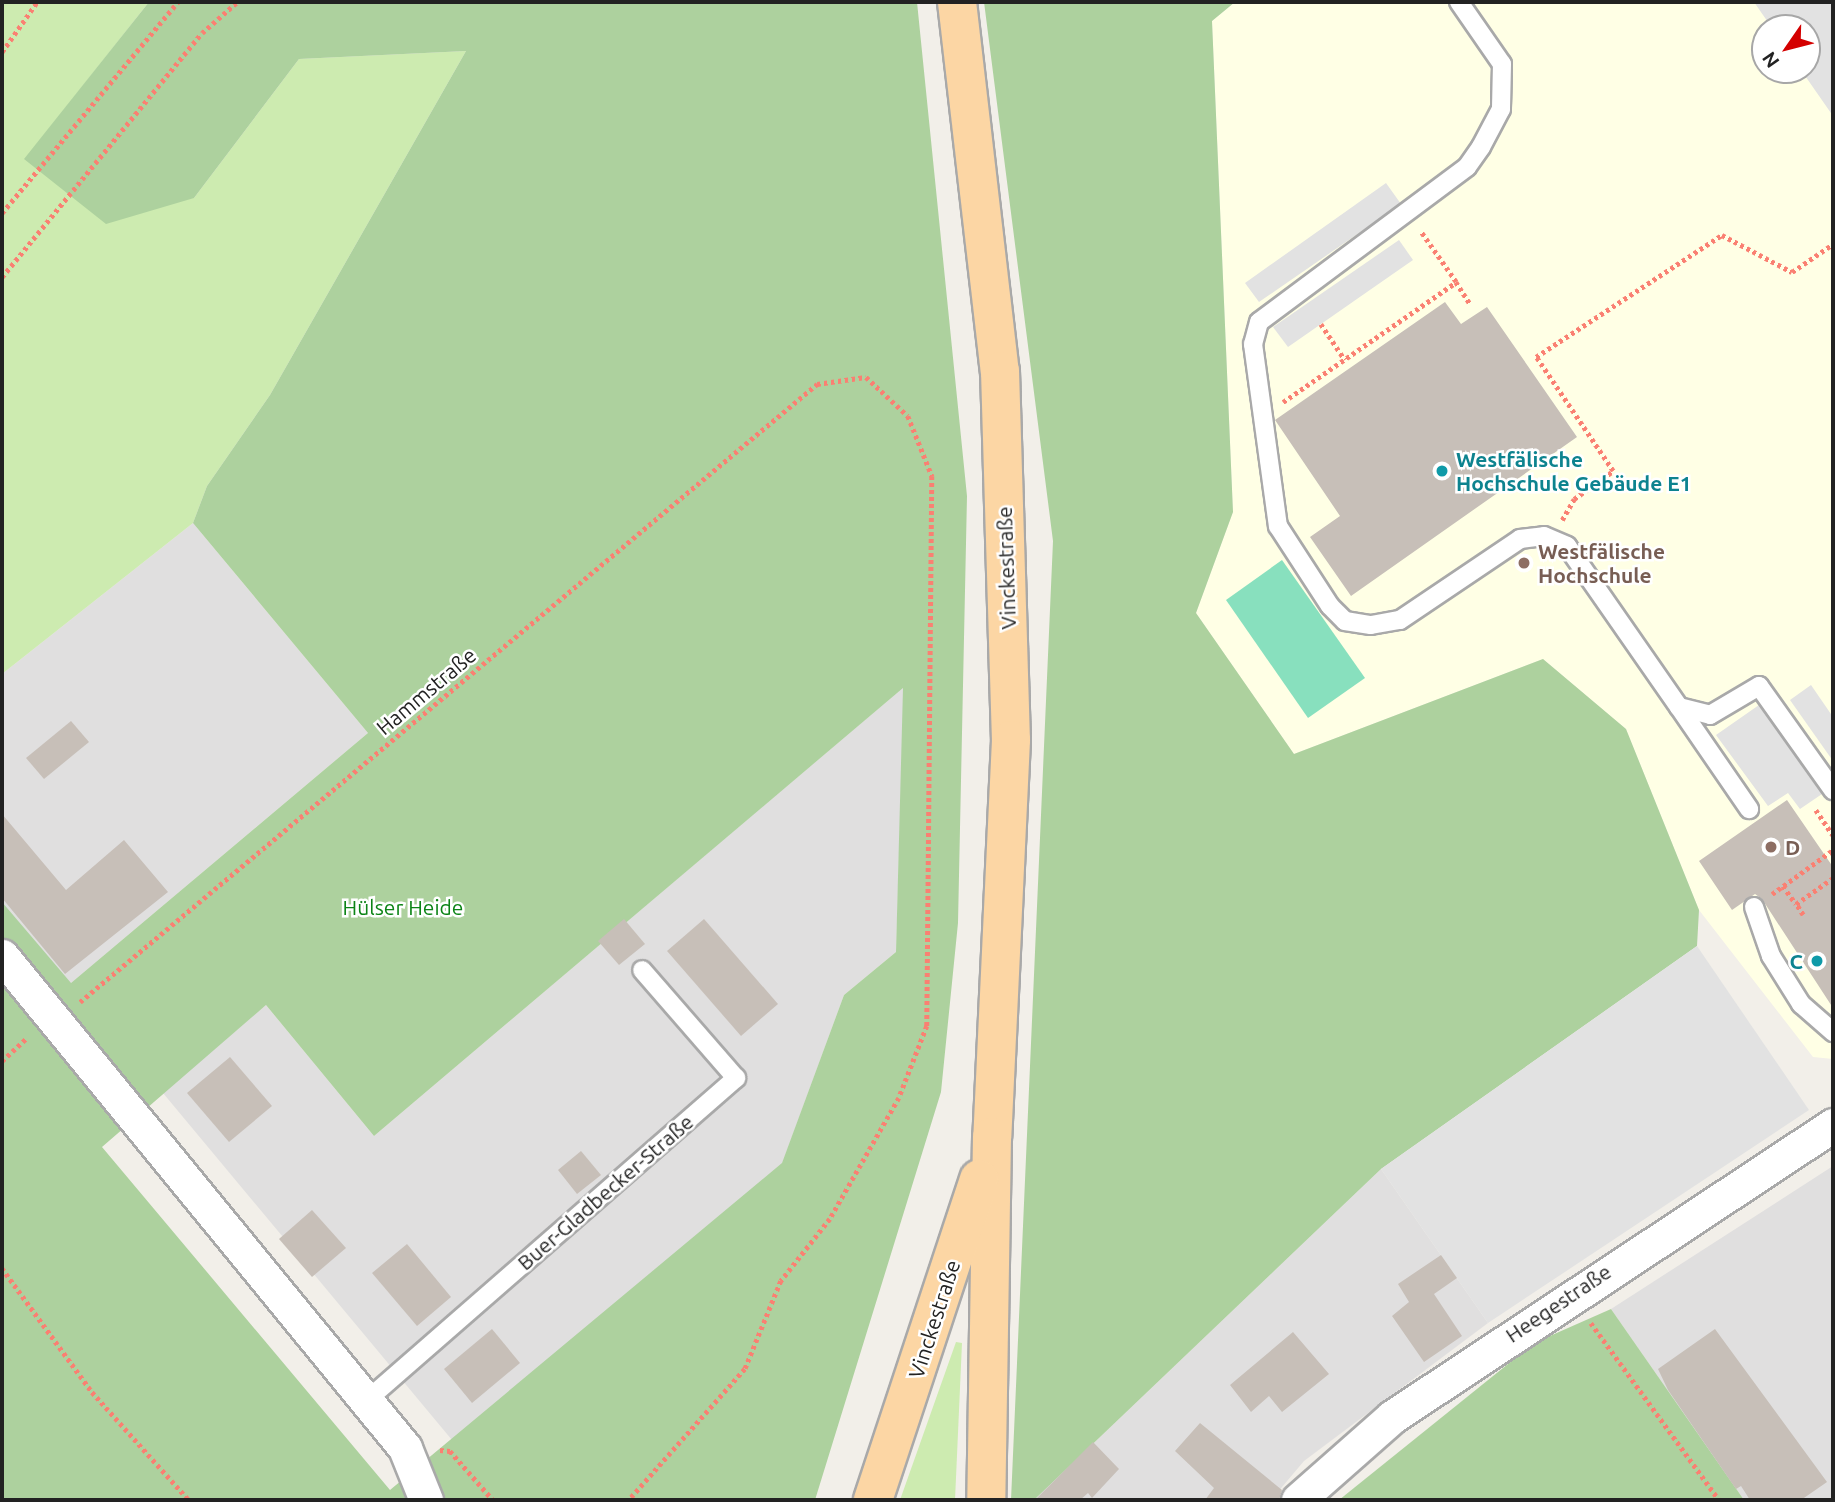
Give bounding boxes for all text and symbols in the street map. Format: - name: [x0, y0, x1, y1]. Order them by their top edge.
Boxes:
- north arrow: [1751, 14, 1821, 84]
- text: N: [1757, 48, 1784, 72]
- place label: Westfälische Hochschule Gebäude E1: [1456, 446, 1692, 496]
- marker: Westfälische Hochschule Gebäude E1: [1434, 463, 1450, 479]
- street label: Vinckestraße: [991, 506, 1021, 630]
- place label: Westfälische Hochschule: [1538, 538, 1665, 588]
- marker: Westfälische Hochschule: [1516, 555, 1532, 571]
- street label: Hammstraße: [371, 642, 481, 740]
- place label: D: [1785, 834, 1800, 860]
- marker: D: [1763, 839, 1779, 855]
- park label: Hülser Heide: [343, 894, 463, 920]
- place label: C: [1790, 948, 1803, 974]
- marker: C: [1809, 953, 1825, 969]
- street label: Buer-Gladbecker-Straße: [512, 1109, 698, 1275]
- street label: Vinckestraße: [903, 1257, 965, 1381]
- street label: Heegestraße: [1500, 1258, 1616, 1348]

